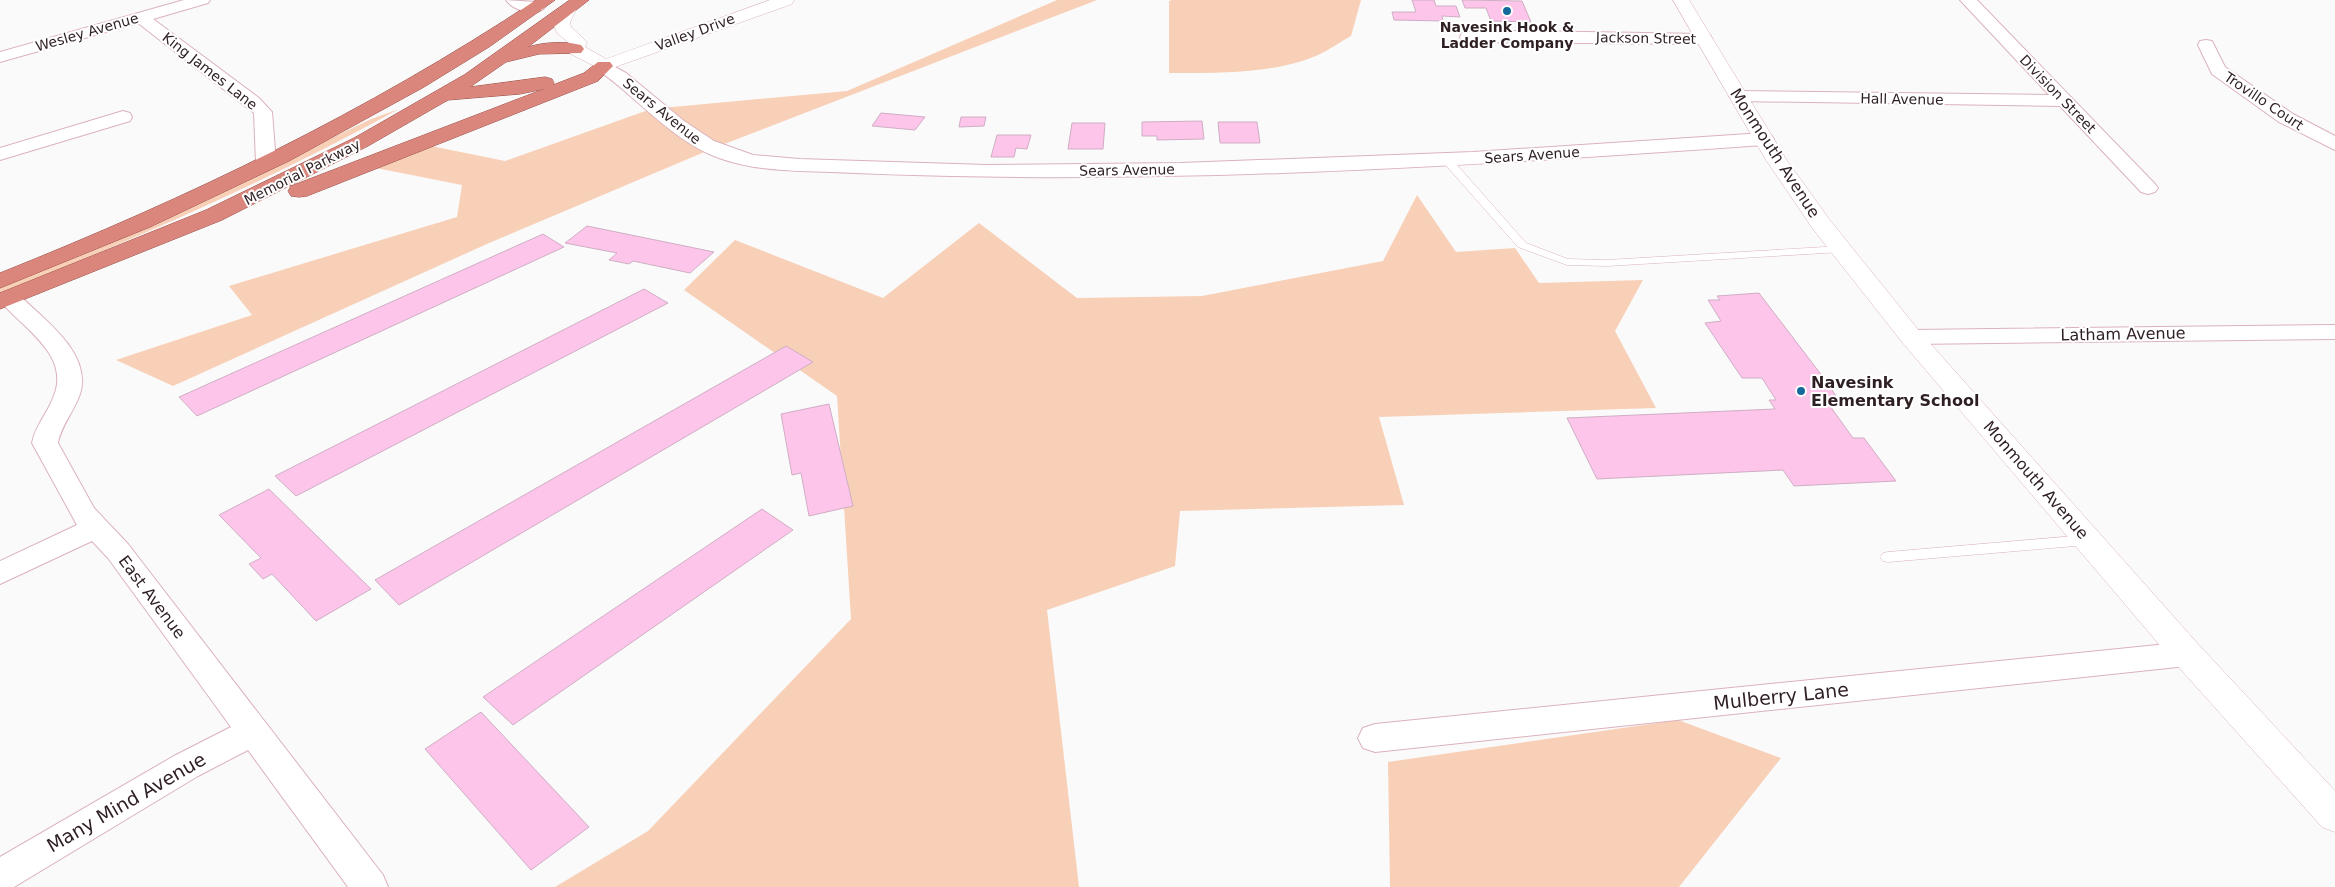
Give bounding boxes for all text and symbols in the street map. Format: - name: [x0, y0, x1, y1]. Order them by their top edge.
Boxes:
- marker: Navesink Hook & Ladder Company: [1501, 5, 1513, 17]
- street label: Wesley Avenue: [34, 10, 140, 54]
- street label: Valley Drive: [653, 10, 737, 54]
- place label: Navesink Hook & Ladder Company: [1440, 19, 1574, 51]
- street label: King James Lane: [159, 29, 261, 113]
- street label: Jackson Street: [1595, 29, 1697, 47]
- street label: Division Street: [2017, 52, 2100, 137]
- street label: Trovillo Court: [2221, 68, 2307, 134]
- street label: Sears Avenue: [620, 75, 704, 147]
- street label: Monmouth Avenue: [1726, 85, 1824, 221]
- street label: Hall Avenue: [1860, 90, 1944, 108]
- street label: Memorial Parkway: [241, 136, 363, 208]
- street label: Sears Avenue: [1484, 144, 1580, 166]
- street label: Sears Avenue: [1079, 161, 1175, 179]
- street label: Latham Avenue: [2060, 323, 2186, 345]
- place label: Navesink Elementary School: [1811, 373, 1979, 410]
- marker: Navesink Elementary School: [1795, 385, 1807, 397]
- street label: Monmouth Avenue: [1980, 417, 2092, 543]
- street label: East Avenue: [115, 552, 189, 642]
- street label: Mulberry Lane: [1712, 678, 1850, 714]
- street label: Many Mind Avenue: [43, 748, 209, 856]

